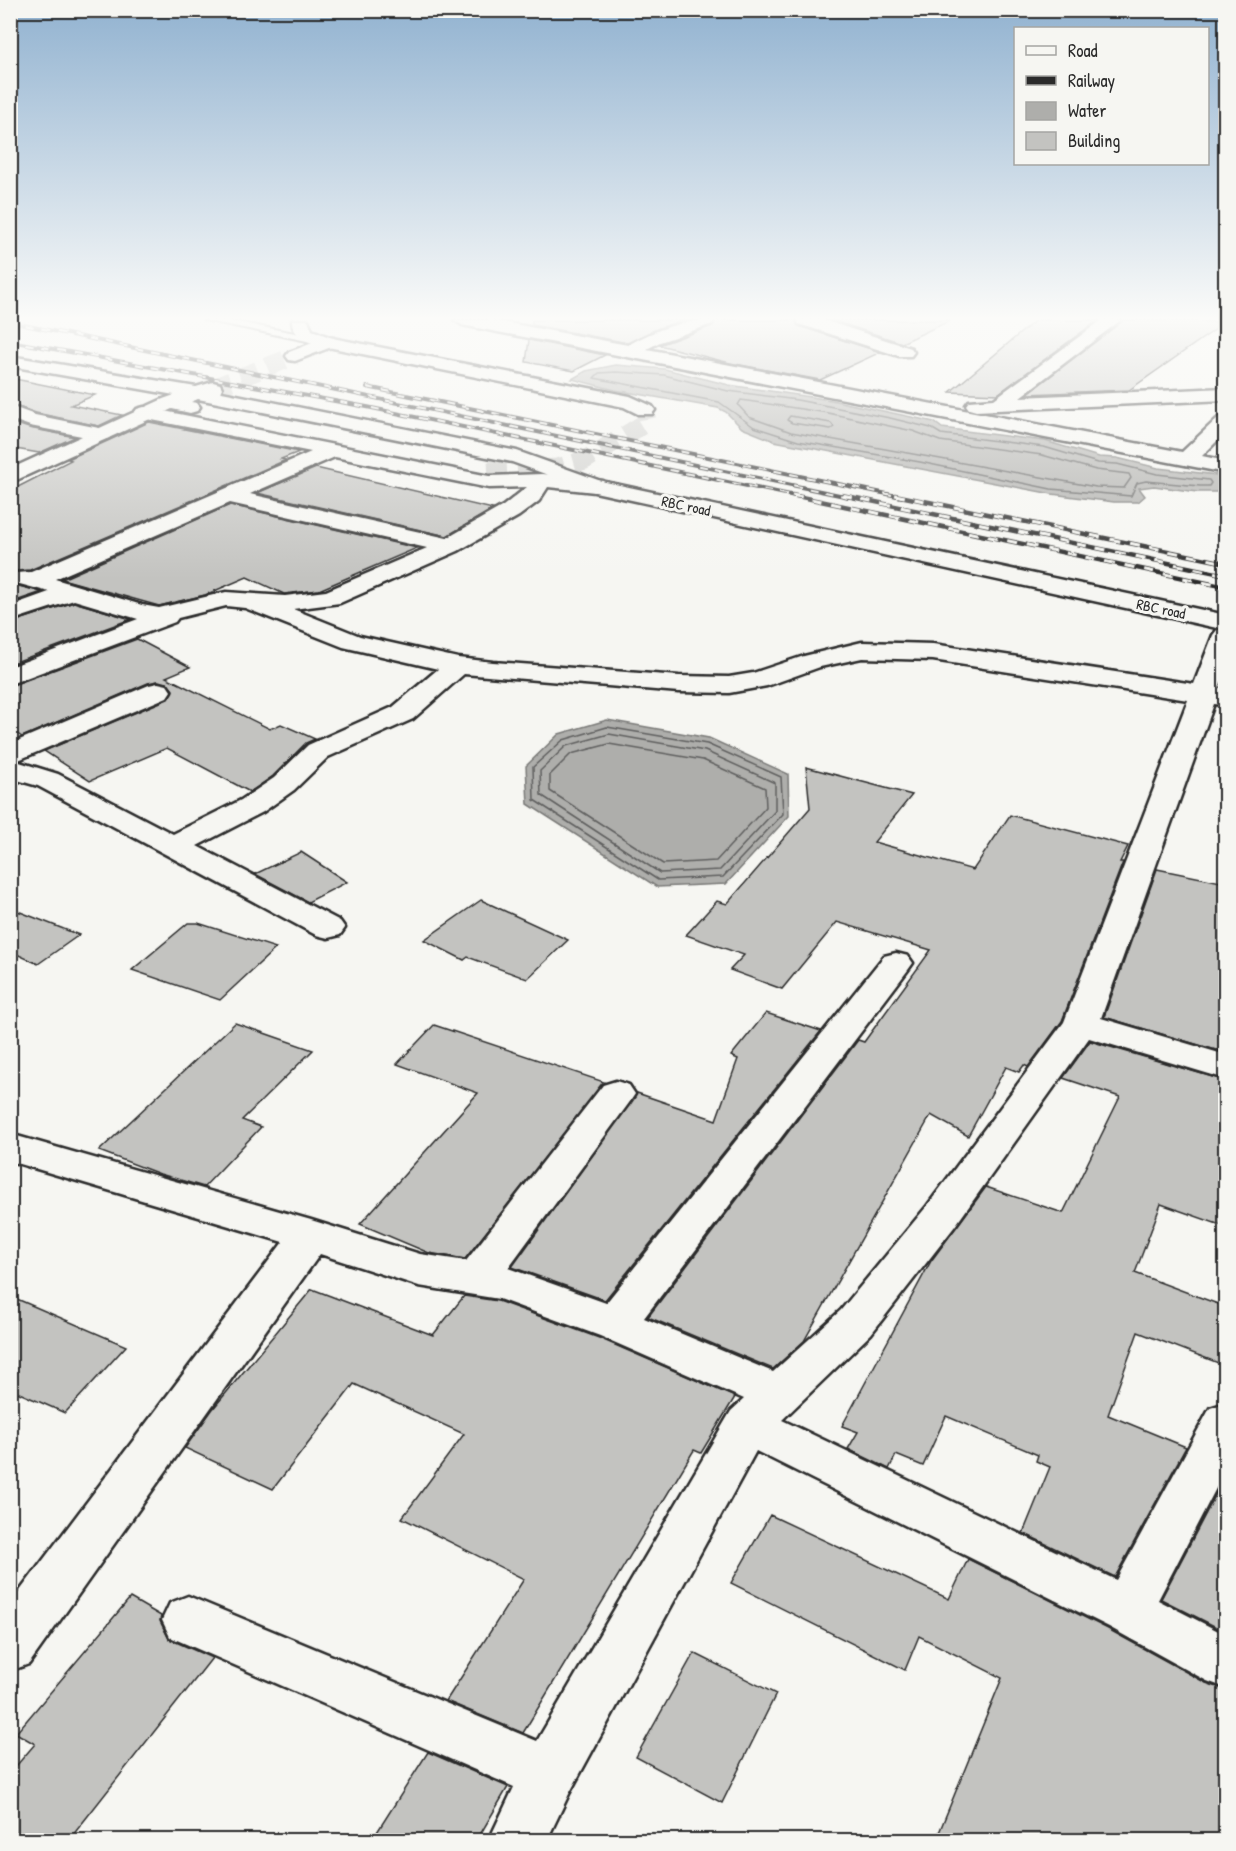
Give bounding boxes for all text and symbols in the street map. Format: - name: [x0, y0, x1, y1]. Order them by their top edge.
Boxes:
- legend: [1014, 27, 1209, 165]
- text: Road: [1068, 38, 1098, 63]
- text: Railway: [1068, 68, 1115, 93]
- text: Water: [1068, 98, 1106, 123]
- text: Building: [1068, 128, 1120, 153]
- street label: RBC road: [660, 490, 713, 521]
- street label: RBC road: [1135, 593, 1188, 624]

